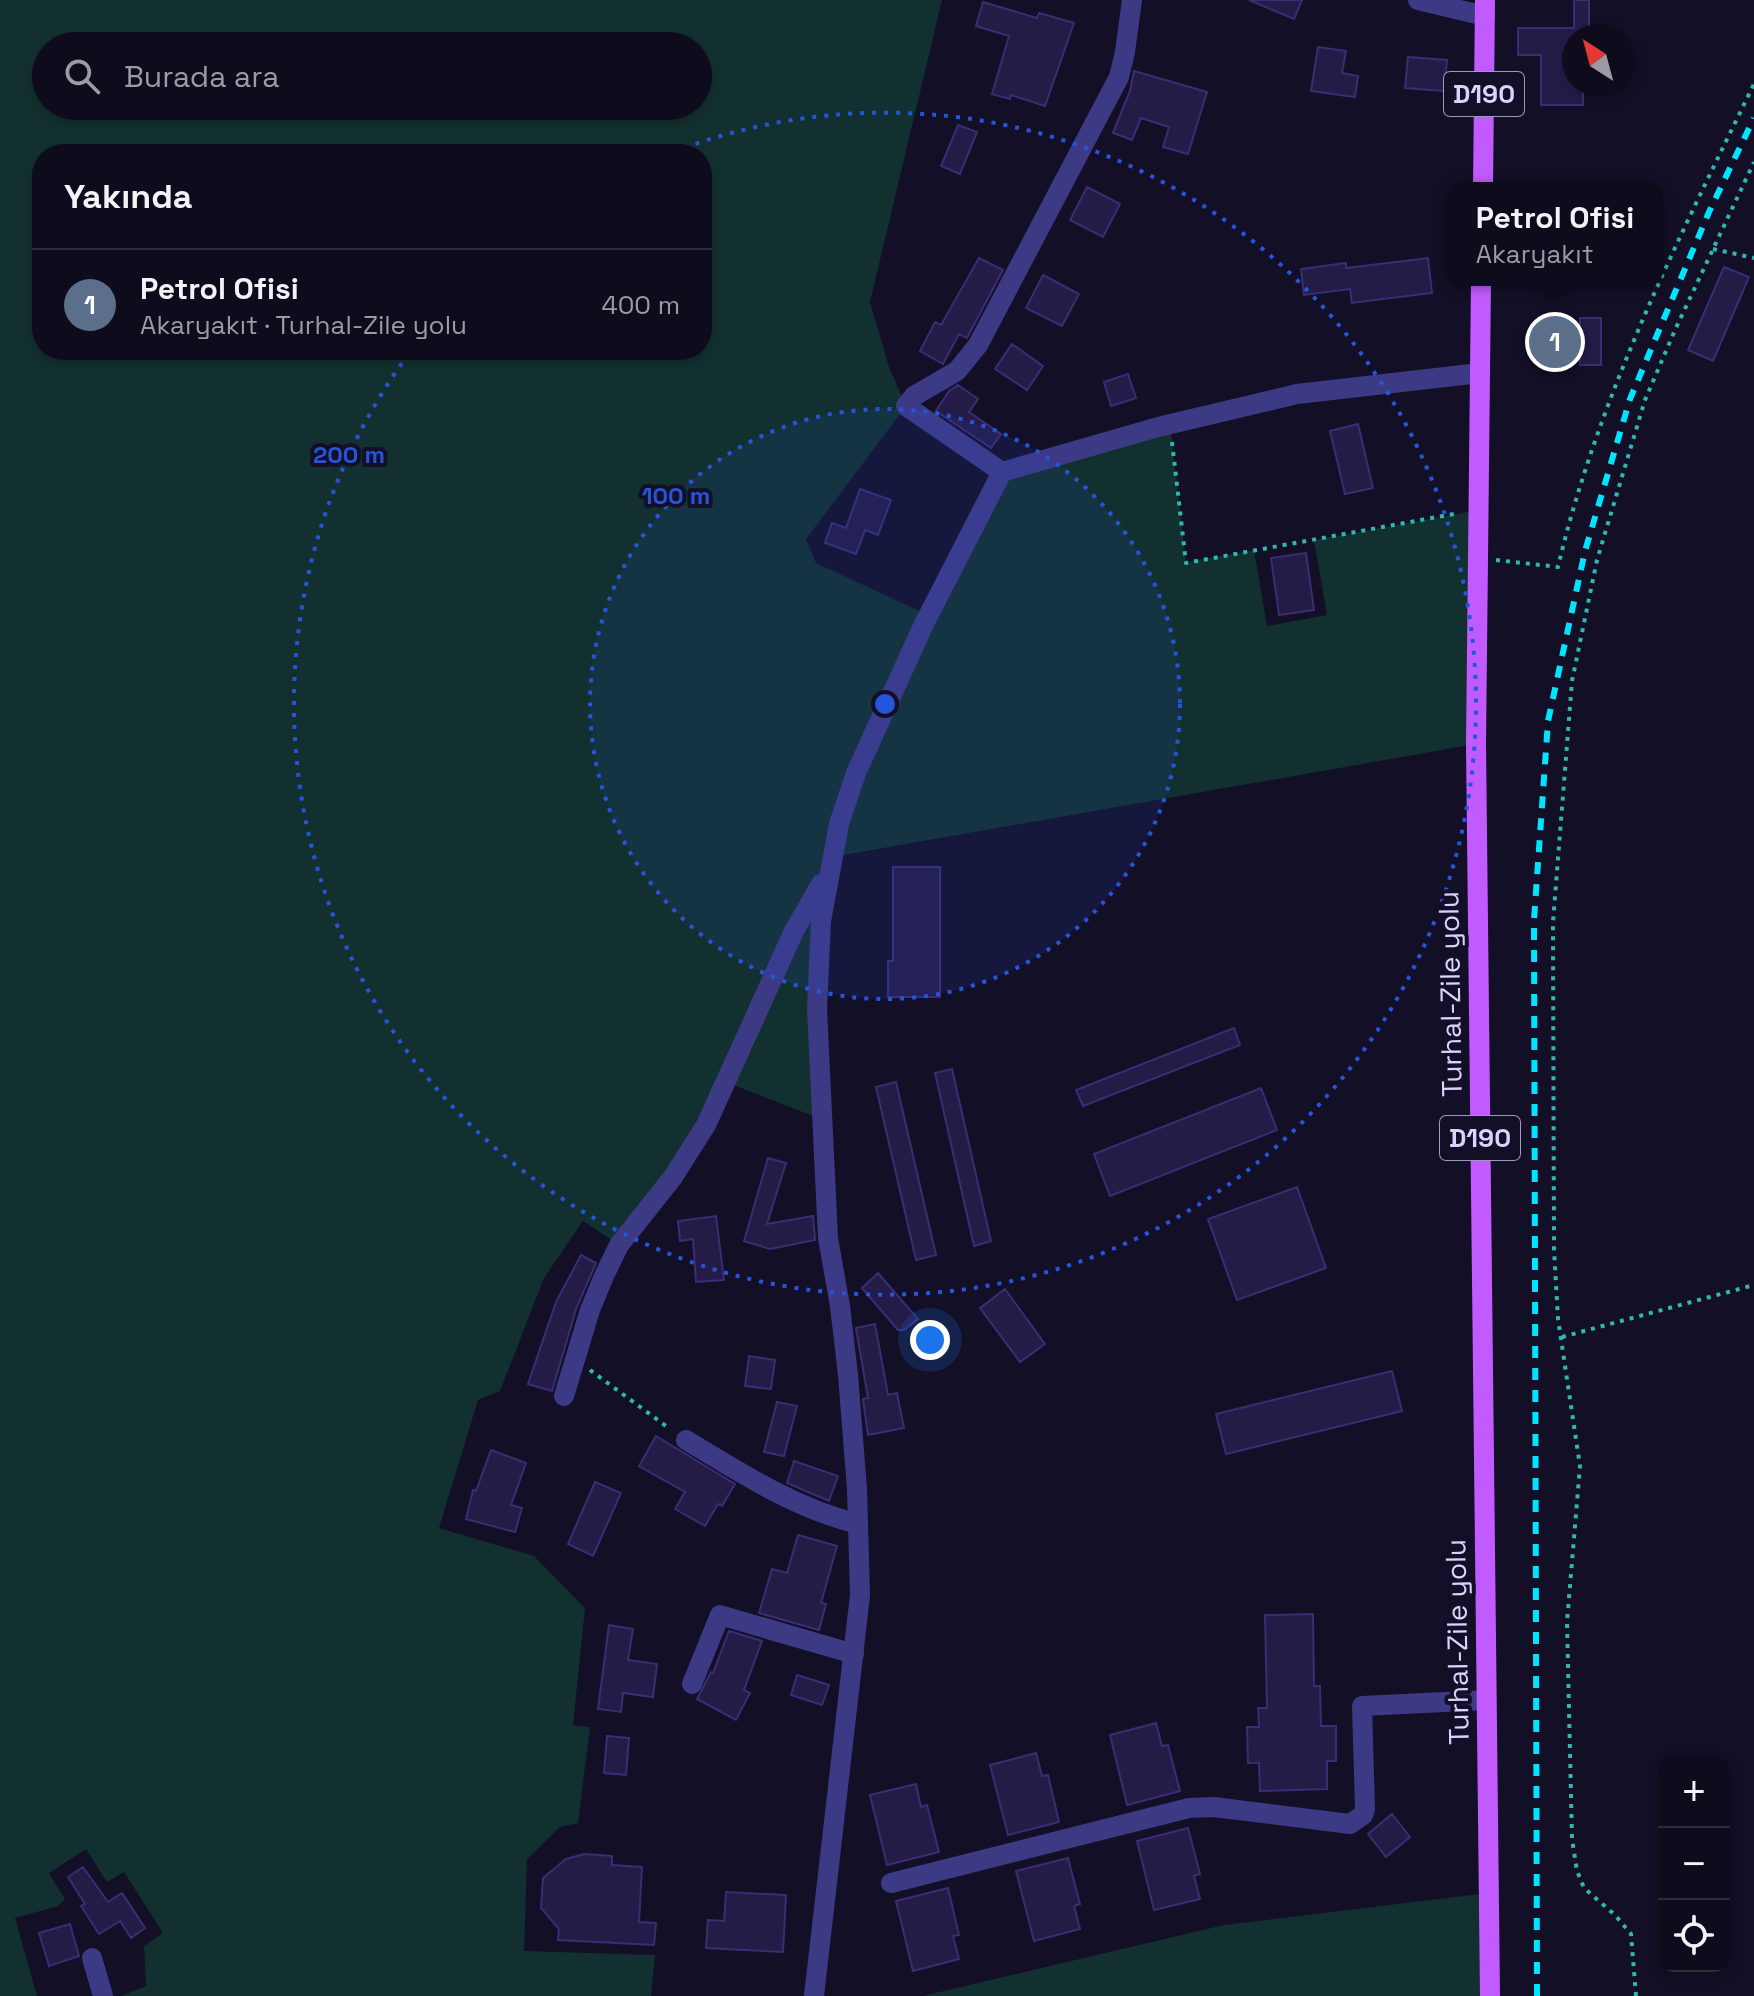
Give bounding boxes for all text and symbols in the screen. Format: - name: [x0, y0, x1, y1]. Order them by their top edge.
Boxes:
- north arrow: [1562, 24, 1634, 96]
- search box: [32, 32, 712, 120]
- icon: search: [60, 54, 104, 98]
- text: Burada ara: [124, 57, 279, 96]
- road number: D190: [1444, 72, 1524, 116]
- text: Yakında: [64, 175, 193, 218]
- popup: [1447, 182, 1663, 286]
- text: Petrol Ofisi: [1476, 198, 1634, 237]
- text: Akaryakıt: [1476, 237, 1594, 271]
- text: Petrol Ofisi: [140, 269, 299, 308]
- text: 1: [84, 288, 96, 322]
- text: 400 m: [601, 288, 680, 322]
- text: Akaryakıt · Turhal-Zile yolu: [140, 308, 467, 342]
- pin: 1: [1529, 312, 1581, 372]
- text: 200 m: [313, 439, 385, 470]
- text: 100 m: [642, 480, 710, 511]
- centre of rings: [871, 690, 899, 718]
- street label: Turhal-Zile yolu: [1430, 891, 1470, 1097]
- road number: D190: [1440, 1116, 1520, 1160]
- your location: [910, 1320, 950, 1360]
- street label: Turhal-Zile yolu: [1437, 1539, 1477, 1745]
- map controls: [1658, 1756, 1730, 1972]
- button: +: [1658, 1756, 1730, 1828]
- button: −: [1658, 1828, 1730, 1900]
- button: locate: [1658, 1900, 1730, 1972]

